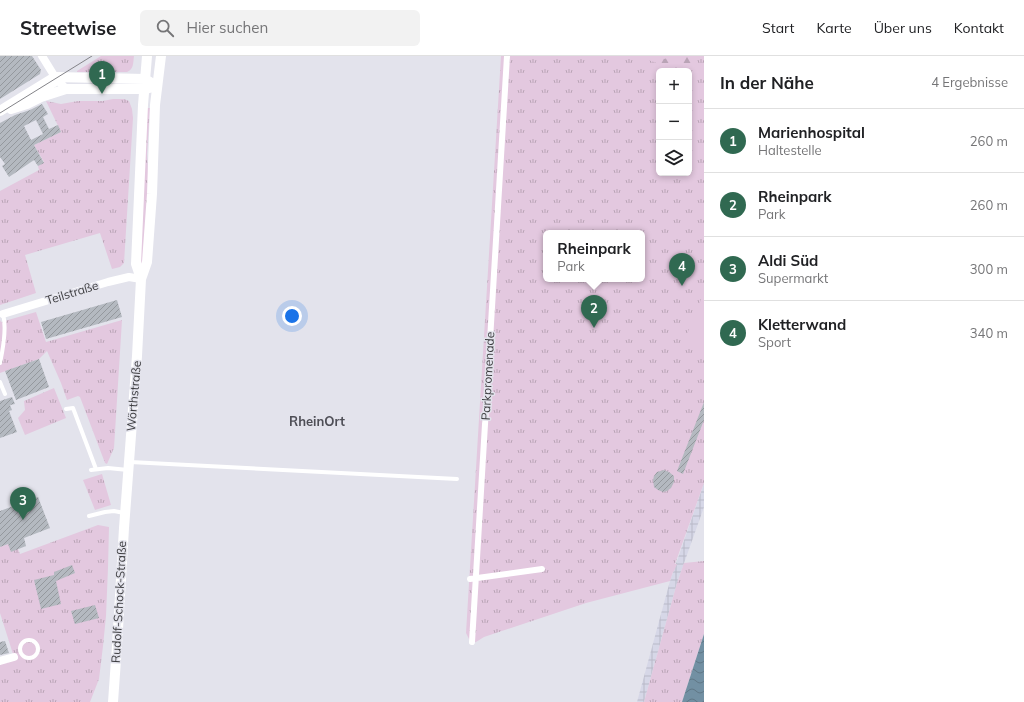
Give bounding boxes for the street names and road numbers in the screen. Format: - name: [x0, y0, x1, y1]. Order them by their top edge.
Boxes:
- street label: Teilstraße: [44, 277, 100, 308]
- street label: Parkpromenade: [478, 331, 497, 421]
- street label: Wörthstraße: [123, 360, 144, 432]
- street label: Rudolf-Schock-Straße: [108, 541, 129, 663]

